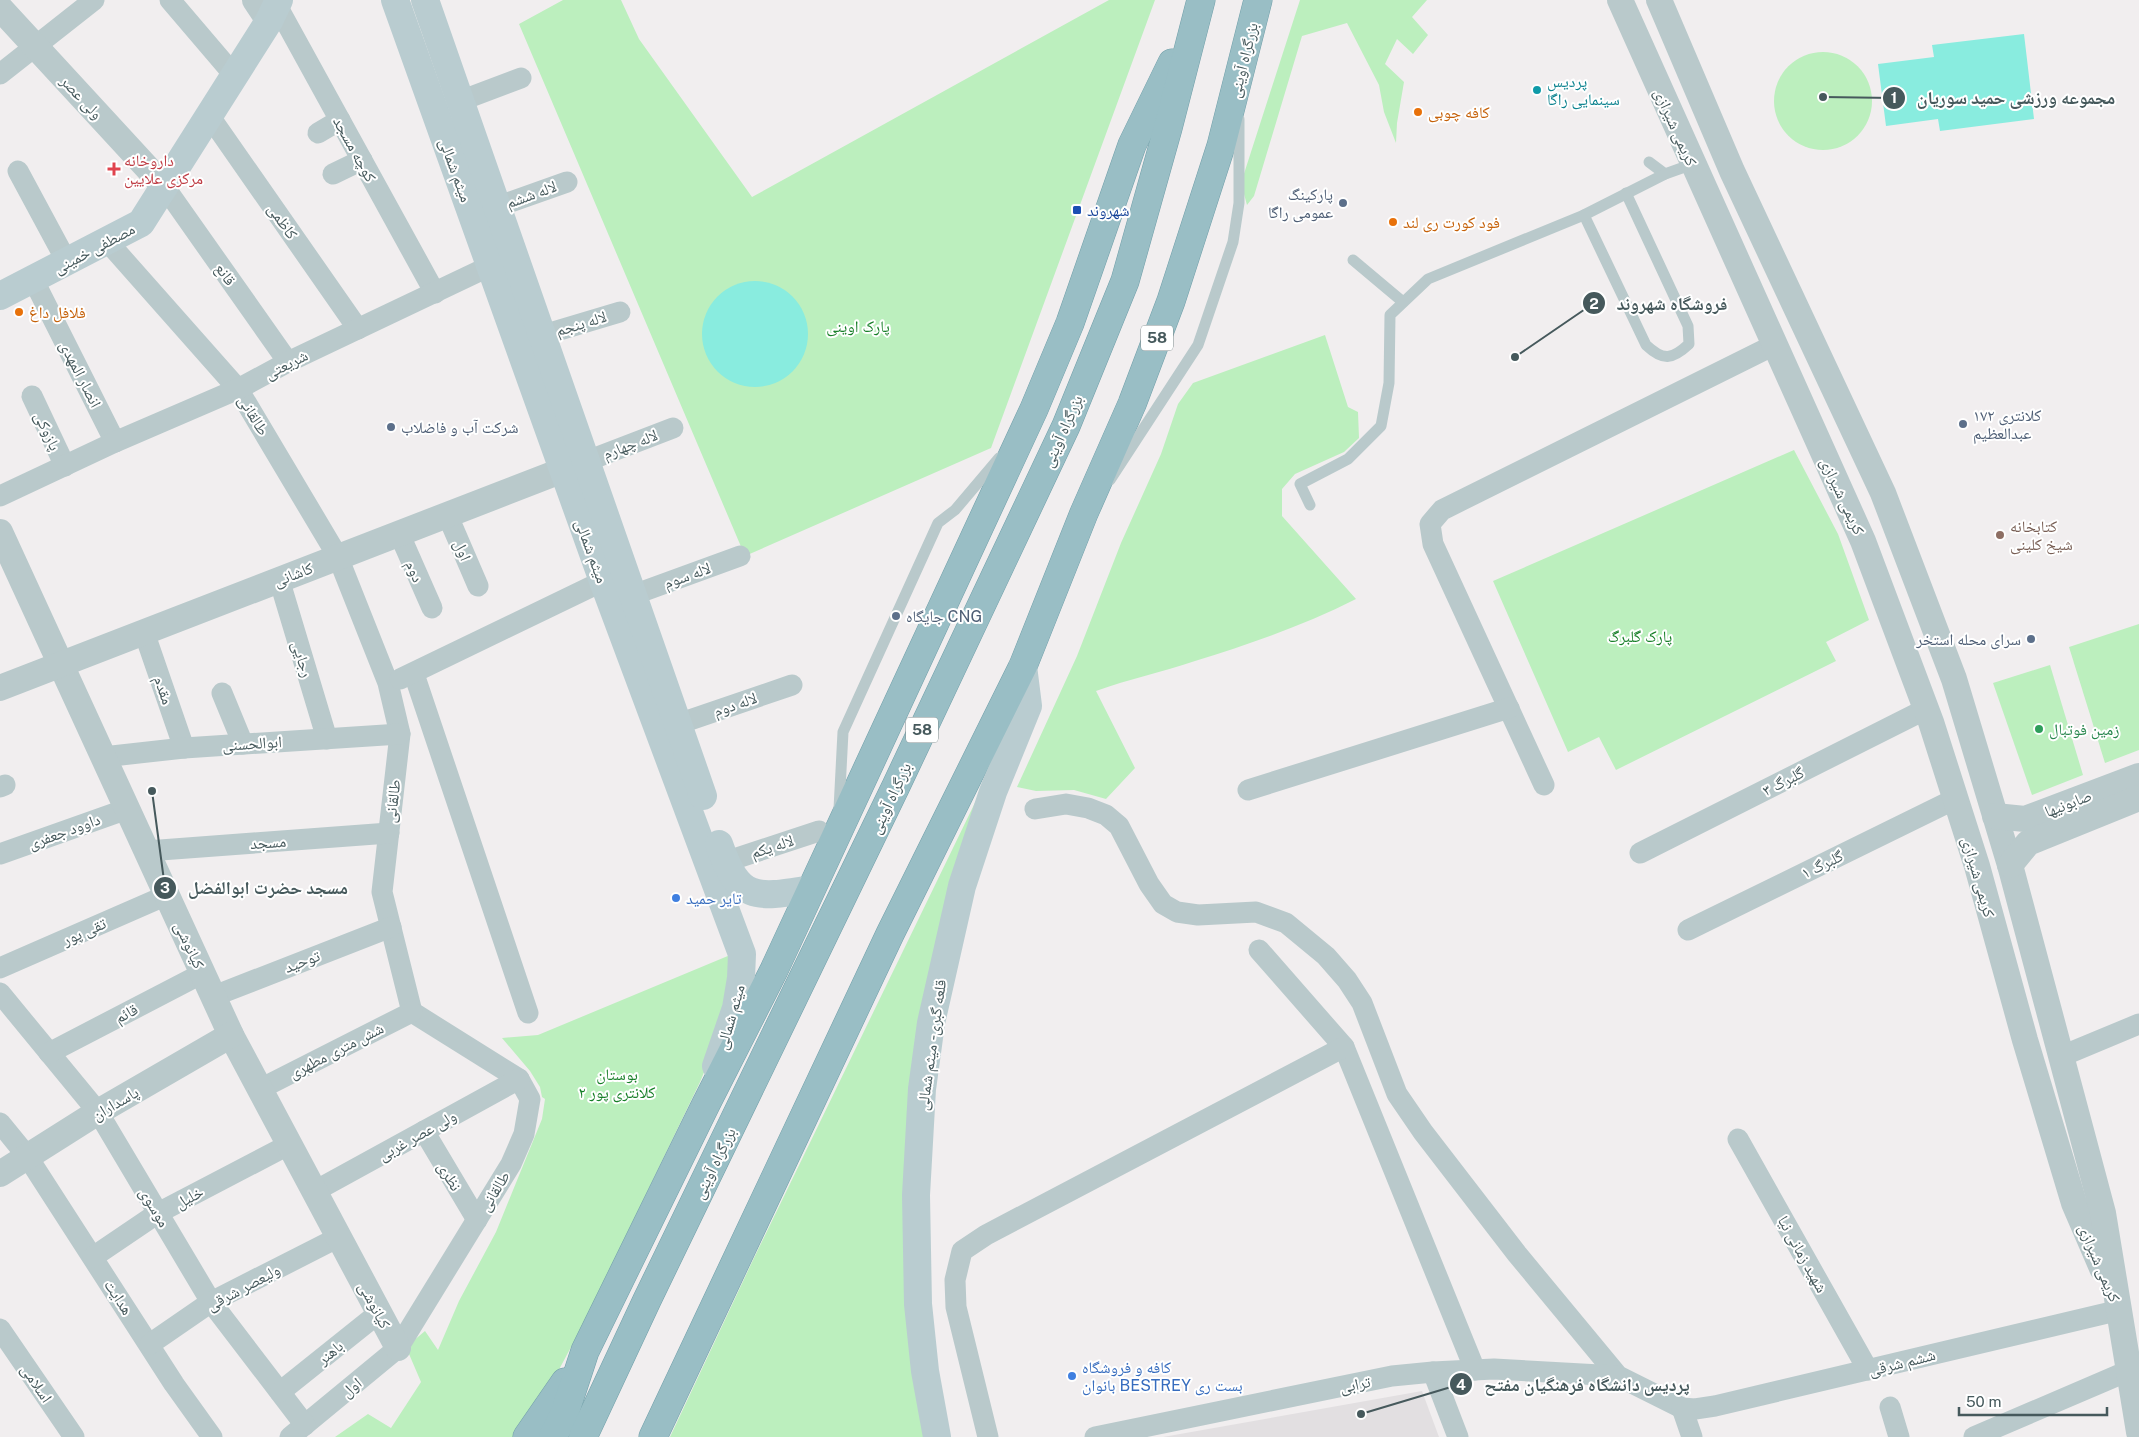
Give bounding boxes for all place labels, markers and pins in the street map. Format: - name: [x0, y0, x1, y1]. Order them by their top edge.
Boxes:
- place label: پردیس سینمایی راگا: [1547, 72, 1620, 110]
- callout: مجموعه ورزشی حمید سوریان: [1882, 81, 2125, 114]
- marker: پردیس سینمایی راگا: [1531, 84, 1543, 96]
- place label: کافه چوبی: [1428, 103, 1490, 123]
- marker: کافه چوبی: [1412, 106, 1424, 118]
- place label: داروخانه مرکزی علایین: [124, 151, 203, 189]
- marker: داروخانه مرکزی علایین: [108, 163, 120, 175]
- place label: پارکینگ عمومی راگا: [1268, 185, 1333, 223]
- marker: پارکینگ عمومی راگا: [1337, 197, 1349, 209]
- place label: شهروند: [1087, 201, 1130, 220]
- marker: شهروند: [1071, 204, 1083, 216]
- place label: فود کورت ری لند: [1403, 213, 1500, 233]
- marker: فود کورت ری لند: [1387, 216, 1399, 228]
- callout: فروشگاه شهروند: [1581, 287, 1737, 320]
- place label: فلافل داغ: [29, 303, 86, 323]
- marker: فلافل داغ: [13, 306, 25, 318]
- place label: کلانتری ۱۷۲ عبدالعظیم: [1973, 406, 2042, 444]
- place label: شرکت آب و فاضلاب: [401, 418, 518, 437]
- marker: کلانتری ۱۷۲ عبدالعظیم: [1957, 418, 1969, 430]
- marker: شرکت آب و فاضلاب: [385, 421, 397, 433]
- place label: کتابخانه شیخ کلینی: [2010, 517, 2073, 555]
- marker: کتابخانه شیخ کلینی: [1994, 529, 2006, 541]
- place label: جایگاه CNG: [906, 607, 982, 626]
- marker: جایگاه CNG: [890, 610, 902, 622]
- place label: سرای محله استخر: [1915, 630, 2021, 650]
- marker: سرای محله استخر: [2025, 633, 2037, 645]
- place label: زمین فوتبال: [2049, 720, 2119, 740]
- marker: زمین فوتبال: [2033, 723, 2045, 735]
- callout: مسجد حضرت ابوالفضل: [153, 871, 358, 904]
- place label: تایر حمید: [686, 889, 742, 908]
- marker: تایر حمید: [670, 892, 682, 904]
- place label: کافه و فروشگاه بانوان BESTREY بست ری: [1082, 1358, 1243, 1396]
- callout: پردیس دانشگاه فرهنگیان مفتح: [1449, 1368, 1699, 1401]
- marker: کافه و فروشگاه بانوان BESTREY بست ری: [1066, 1370, 1078, 1382]

